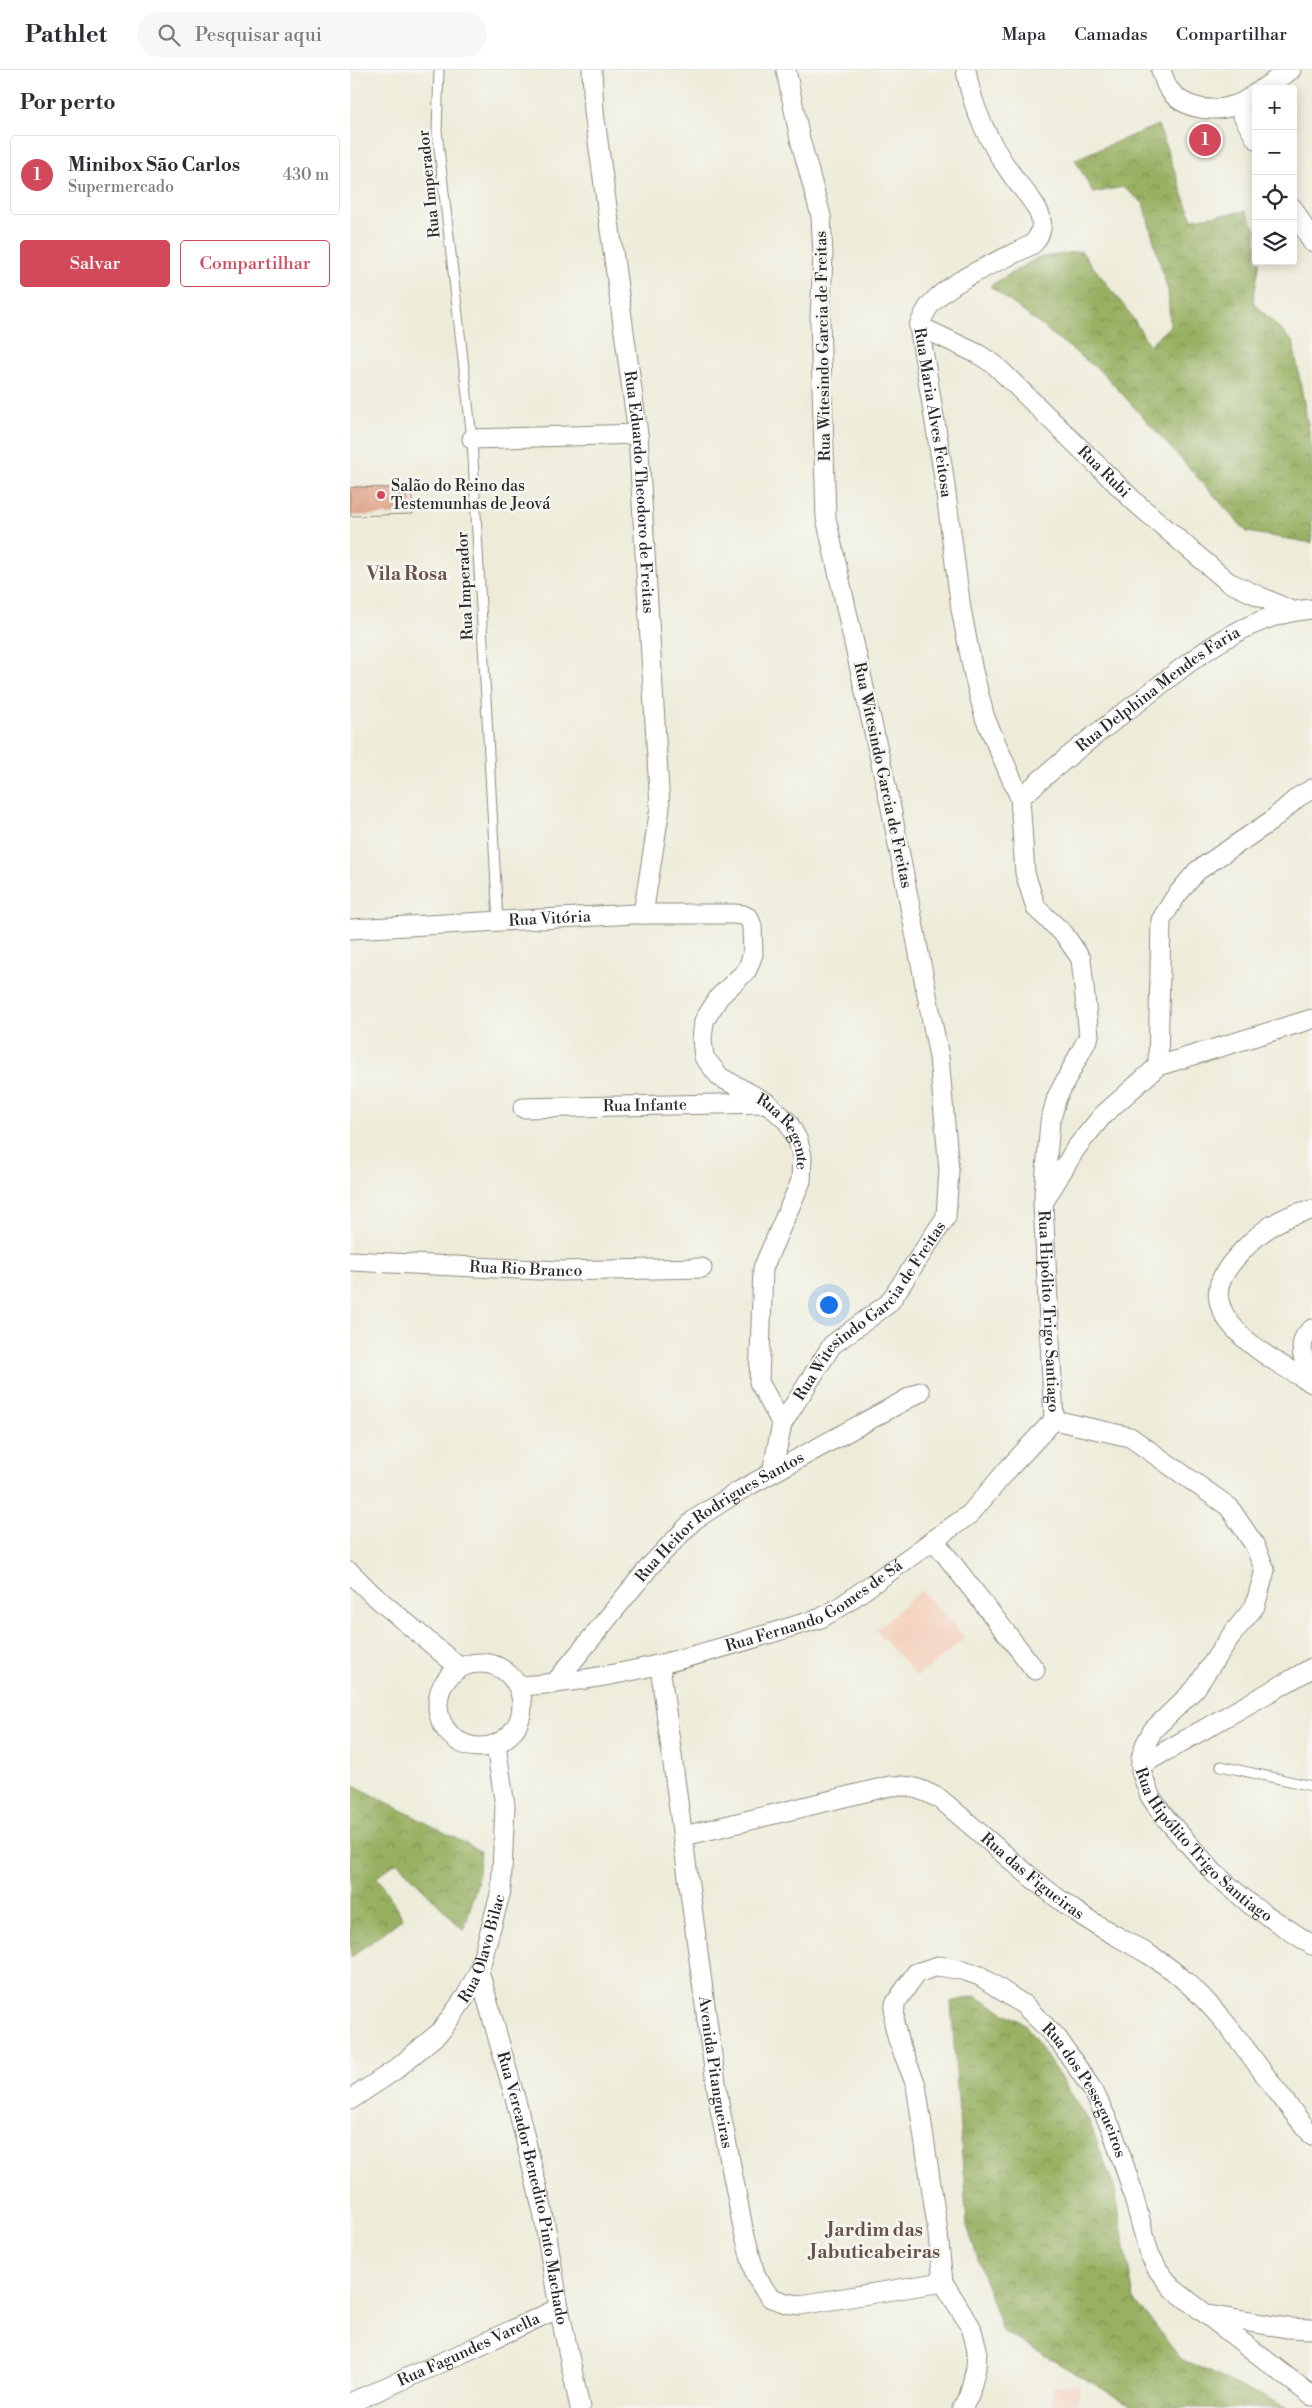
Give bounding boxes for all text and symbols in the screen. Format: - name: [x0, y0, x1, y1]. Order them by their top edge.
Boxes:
- search box: [137, 12, 487, 57]
- text: Pathlet: [25, 20, 107, 50]
- icon: search: [155, 21, 183, 49]
- text: Pesquisar aqui: [195, 23, 322, 47]
- text: Mapa: [1002, 23, 1046, 46]
- text: Camadas: [1074, 23, 1148, 46]
- text: Compartilhar: [1176, 23, 1287, 46]
- map controls: [1252, 85, 1297, 265]
- button: +: [1252, 85, 1297, 130]
- text: Por perto: [20, 90, 116, 116]
- pin: 1: [1189, 121, 1221, 159]
- street label: Rua Imperador: [413, 129, 445, 239]
- button: −: [1252, 130, 1297, 175]
- text: Minibox São Carlos: [68, 153, 240, 177]
- text: 1: [33, 165, 41, 185]
- text: 430 m: [283, 165, 329, 185]
- button: locate: [1252, 175, 1297, 220]
- text: Supermercado: [68, 177, 174, 197]
- button: layers: [1252, 220, 1297, 265]
- street label: Rua Witesindo Garcia de Freitas: [811, 231, 835, 461]
- button: Salvar: [20, 240, 170, 287]
- button: Compartilhar: [180, 240, 330, 287]
- street label: Rua Maria Alves Feitosa: [909, 326, 956, 500]
- street label: Rua Eduardo Theodoro de Freitas: [619, 369, 659, 614]
- street label: Rua Rubi: [1073, 441, 1135, 502]
- place label: Salão do Reino das Testemunhas de Jeová: [391, 476, 551, 514]
- marker: Salão do Reino das Testemunhas de Jeová: [375, 489, 387, 501]
- street label: Rua Imperador: [452, 531, 478, 641]
- district label: Vila Rosa: [365, 562, 448, 586]
- street label: Rua Delphina Mendes Faria: [1072, 622, 1244, 756]
- street label: Rua Witesindo Garcia de Freitas: [849, 660, 917, 890]
- street label: Rua Vitória: [508, 906, 592, 931]
- street label: Rua Regente: [753, 1089, 812, 1171]
- street label: Rua Infante: [603, 1095, 687, 1116]
- street label: Rua Hipólito Trigo Santiago: [1033, 1210, 1064, 1413]
- street label: Rua Witesindo Garcia de Freitas: [789, 1217, 950, 1404]
- street label: Rua Rio Branco: [469, 1257, 583, 1281]
- your location: [816, 1292, 842, 1318]
- street label: Rua Heitor Rodrigues Santos: [631, 1447, 808, 1586]
- street label: Rua Fernando Gomes de Sá: [723, 1555, 907, 1656]
- street label: Rua Hipólito Trigo Santiago: [1131, 1765, 1276, 1926]
- street label: Rua das Figueiras: [977, 1828, 1088, 1924]
- street label: Rua Olavo Bilac: [454, 1892, 510, 2007]
- street label: Avenida Pitangueiras: [694, 1994, 737, 2150]
- street label: Rua dos Pessegueiros: [1038, 2019, 1131, 2160]
- street label: Rua Vereador Benedito Pinto Machado: [492, 2049, 572, 2327]
- district label: Jardim das Jabuticabeiras: [807, 2218, 940, 2264]
- street label: Rua Fagundes Varella: [394, 2308, 544, 2391]

